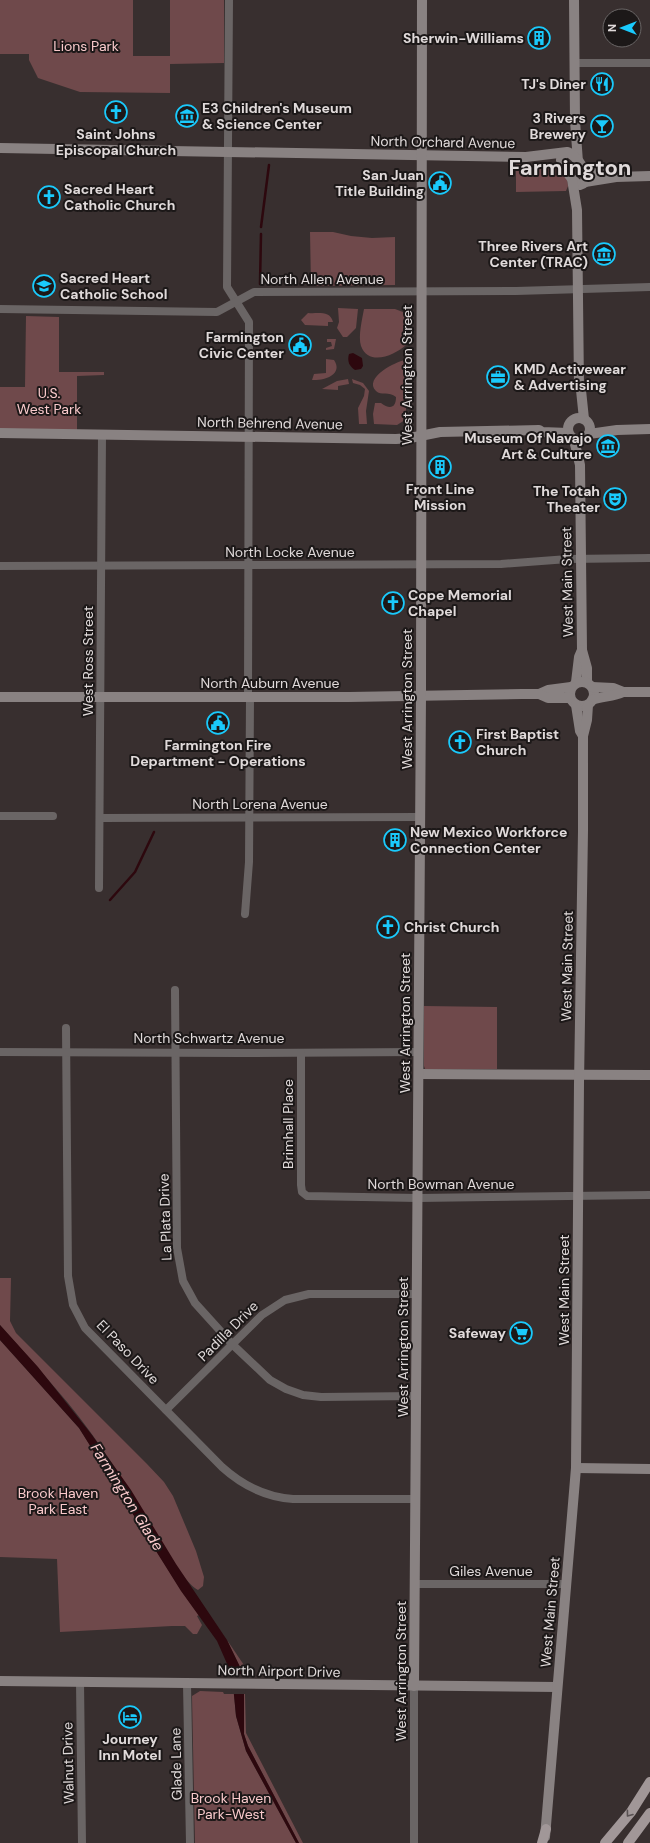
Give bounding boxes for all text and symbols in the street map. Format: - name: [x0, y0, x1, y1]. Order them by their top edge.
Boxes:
- north arrow: [602, 8, 642, 48]
- text: N: [605, 24, 619, 32]
- building icon: Sherwin-Williams: [526, 25, 552, 51]
- place label: Sherwin-Williams: [403, 29, 524, 47]
- park label: Lions Park: [53, 37, 119, 55]
- restaurant icon: TJ's Diner: [589, 71, 615, 97]
- place label: TJ's Diner: [521, 75, 586, 93]
- church icon: Saint Johns Episcopal Church: [103, 99, 129, 125]
- place label: E3 Children's Museum & Science Center: [202, 99, 352, 133]
- museum icon: E3 Children's Museum & Science Center: [174, 103, 200, 129]
- place label: 3 Rivers Brewery: [529, 109, 587, 143]
- bar icon: 3 Rivers Brewery: [589, 113, 615, 139]
- place label: Saint Johns Episcopal Church: [56, 125, 176, 159]
- street label: North Orchard Avenue: [370, 132, 516, 152]
- district label: Farmington: [509, 153, 631, 182]
- place label: San Juan Title Building: [335, 166, 424, 200]
- public building icon: San Juan Title Building: [427, 170, 453, 196]
- place label: Sacred Heart Catholic Church: [64, 180, 175, 214]
- church icon: Sacred Heart Catholic Church: [36, 184, 62, 210]
- place label: Three Rivers Art Center (TRAC): [478, 237, 588, 271]
- museum icon: Three Rivers Art Center (TRAC): [591, 241, 617, 267]
- place label: Sacred Heart Catholic School: [60, 269, 168, 303]
- street label: North Allen Avenue: [260, 270, 384, 288]
- school or university icon: Sacred Heart Catholic School: [31, 273, 57, 299]
- street label: West Arrington Street: [398, 305, 416, 445]
- place label: Farmington Civic Center: [199, 328, 284, 362]
- public building icon: Farmington Civic Center: [287, 332, 313, 358]
- place label: KMD Activewear & Advertising: [514, 360, 626, 394]
- office icon: KMD Activewear & Advertising: [485, 364, 511, 390]
- park label: U.S. West Park: [17, 384, 81, 418]
- street label: North Behrend Avenue: [197, 413, 343, 433]
- place label: Museum Of Navajo Art & Culture: [464, 429, 592, 463]
- museum icon: Museum Of Navajo Art & Culture: [595, 433, 621, 459]
- building icon: Front Line Mission: [427, 454, 453, 480]
- place label: Front Line Mission: [406, 480, 474, 514]
- place label: The Totah Theater: [533, 482, 600, 516]
- theatre icon: The Totah Theater: [602, 486, 628, 512]
- street label: West Main Street: [557, 526, 577, 638]
- street label: North Locke Avenue: [225, 543, 355, 561]
- place label: Cope Memorial Chapel: [408, 586, 512, 620]
- church icon: Cope Memorial Chapel: [380, 590, 406, 616]
- street label: West Ross Street: [79, 606, 97, 716]
- street label: West Arrington Street: [398, 629, 416, 769]
- street label: North Auburn Avenue: [201, 674, 339, 692]
- public building icon: Farmington Fire Department - Operations: [205, 710, 231, 736]
- place label: First Baptist Church: [476, 725, 559, 759]
- church icon: First Baptist Church: [447, 729, 473, 755]
- place label: Farmington Fire Department - Operations: [130, 736, 306, 770]
- street label: North Lorena Avenue: [192, 795, 328, 813]
- place label: New Mexico Workforce Connection Center: [410, 823, 567, 857]
- building icon: New Mexico Workforce Connection Center: [382, 827, 408, 853]
- street label: West Main Street: [557, 910, 577, 1022]
- church icon: Christ Church: [375, 914, 401, 940]
- place label: Christ Church: [404, 918, 500, 936]
- street label: West Arrington Street: [396, 953, 414, 1093]
- street label: North Schwartz Avenue: [133, 1029, 285, 1047]
- street label: Brimhall Place: [279, 1079, 297, 1169]
- street label: La Plata Drive: [154, 1173, 176, 1261]
- street label: North Bowman Avenue: [368, 1175, 515, 1193]
- street label: West Main Street: [555, 1235, 573, 1345]
- street label: West Arrington Street: [394, 1277, 412, 1417]
- street label: Padilla Drive: [194, 1297, 262, 1365]
- street label: El Paso Drive: [93, 1316, 163, 1388]
- supermarket icon: Safeway: [508, 1320, 534, 1346]
- place label: Safeway: [449, 1324, 507, 1342]
- water label: Farmington Glade: [86, 1439, 168, 1555]
- park label: Brook Haven Park East: [18, 1484, 98, 1518]
- street label: West Main Street: [536, 1556, 564, 1668]
- street label: Giles Avenue: [449, 1562, 533, 1580]
- street label: West Arrington Street: [392, 1601, 410, 1741]
- street label: North Airport Drive: [217, 1661, 341, 1681]
- hotel icon: Journey Inn Motel: [117, 1704, 143, 1730]
- street label: Walnut Drive: [58, 1722, 78, 1804]
- street label: Glade Lane: [166, 1727, 186, 1801]
- place label: Journey Inn Motel: [98, 1730, 162, 1764]
- park label: Brook Haven Park-West: [191, 1789, 271, 1823]
- one-way arrow: [627, 1809, 634, 1816]

